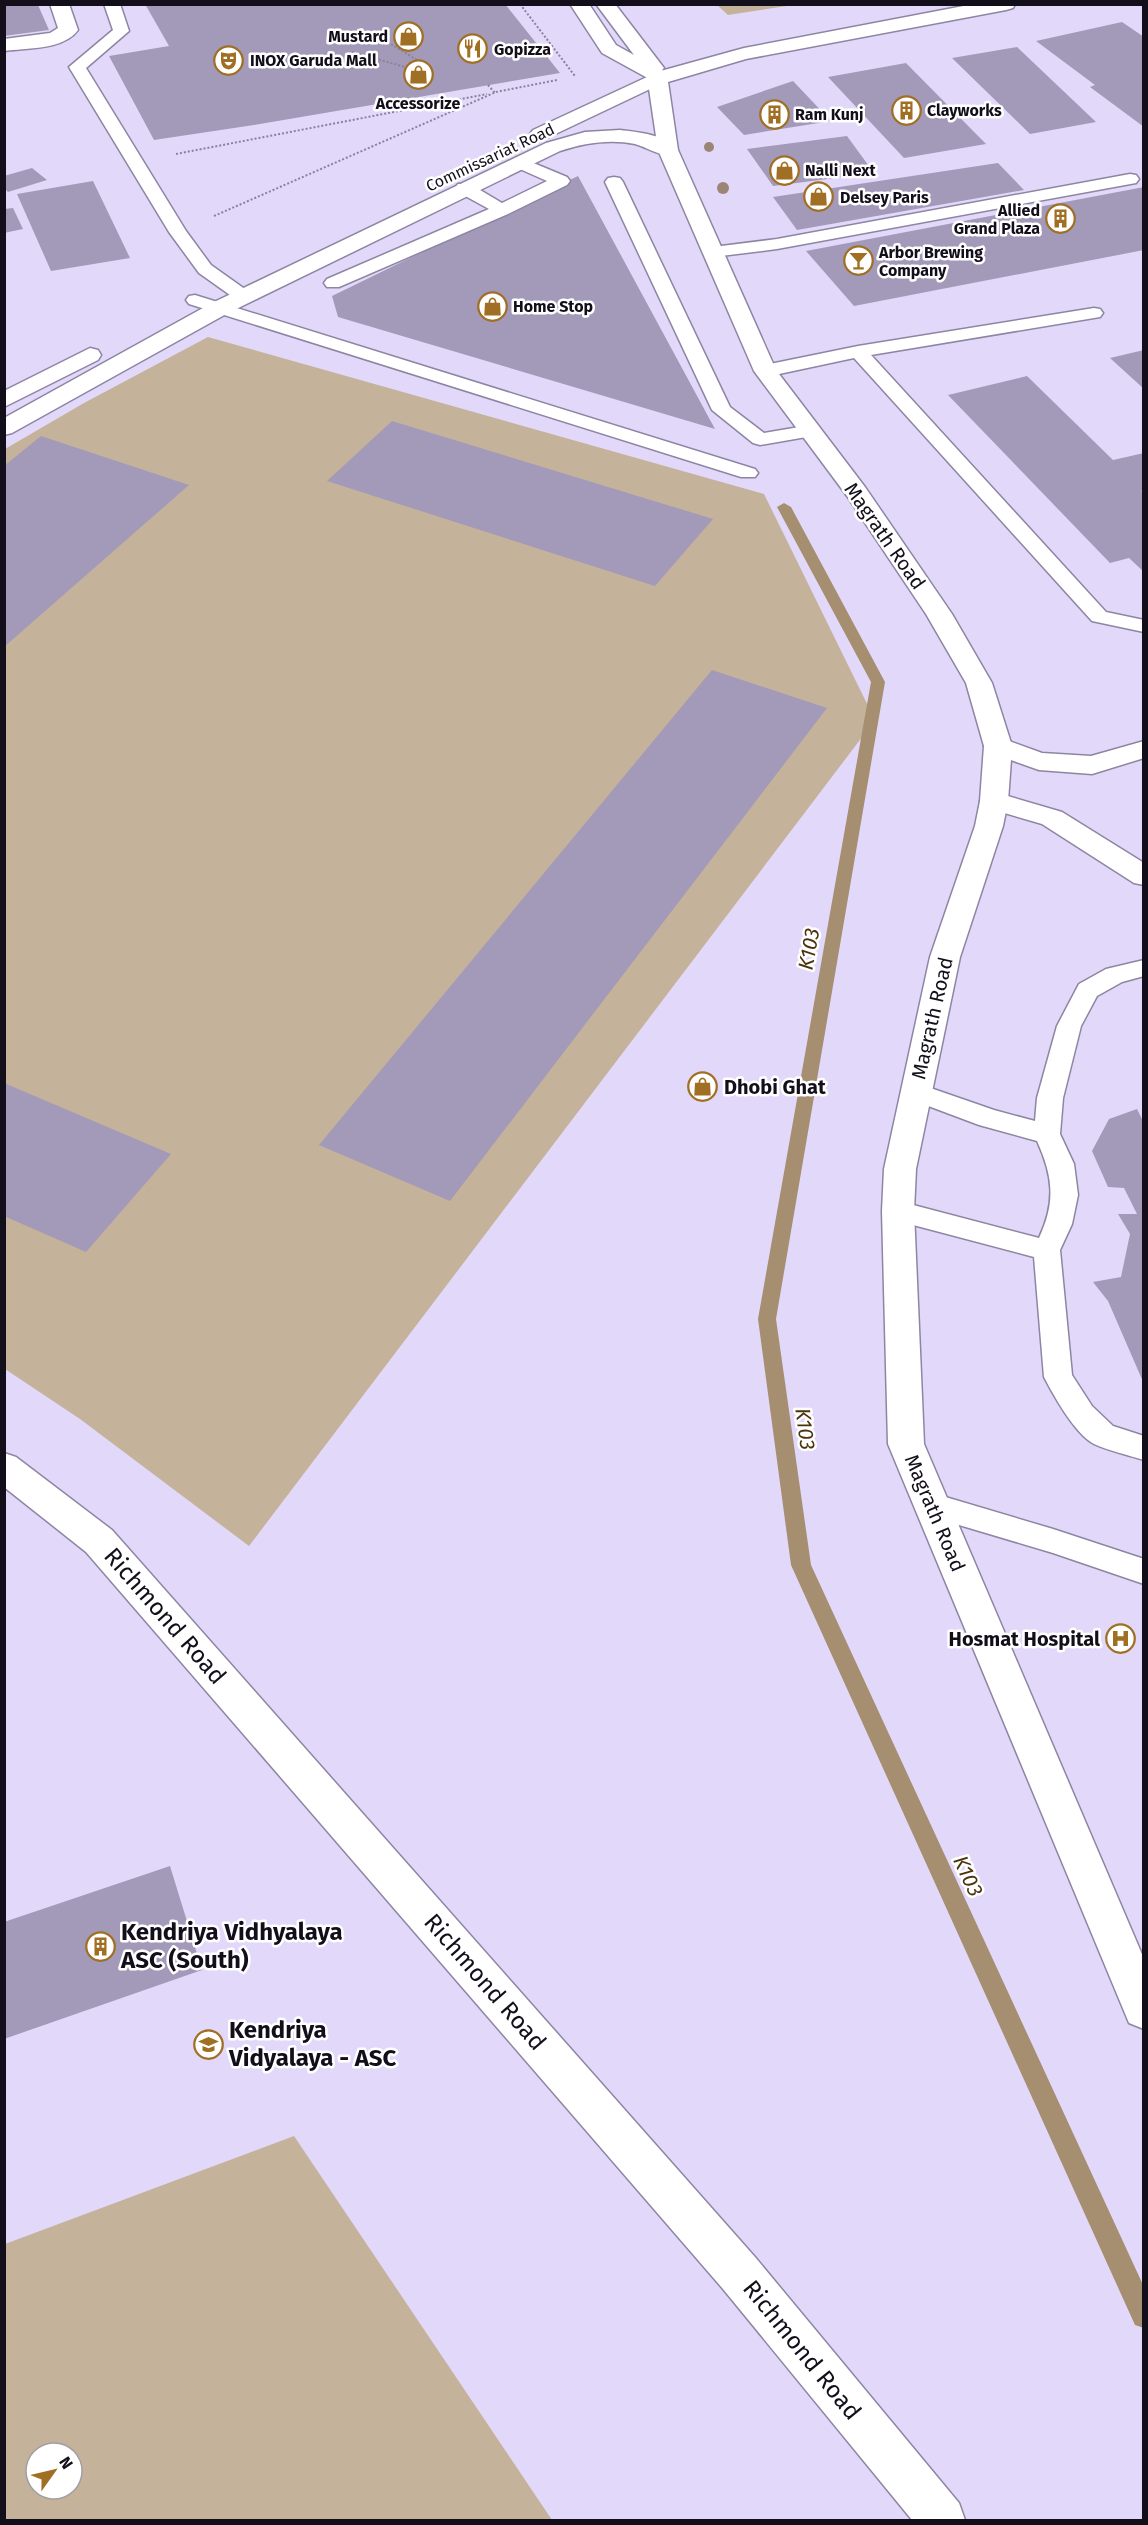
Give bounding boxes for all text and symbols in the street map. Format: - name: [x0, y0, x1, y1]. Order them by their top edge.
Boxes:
- shop icon: Mustard: [393, 20, 425, 52]
- place label: Mustard: [328, 27, 388, 46]
- restaurant icon: Gopizza: [457, 33, 489, 65]
- place label: Gopizza: [494, 40, 551, 59]
- theatre icon: INOX Garuda Mall: [213, 44, 245, 76]
- place label: INOX Garuda Mall: [250, 51, 377, 70]
- shop icon: Accessorize: [402, 59, 434, 91]
- place label: Accessorize: [375, 94, 460, 113]
- building icon: Clayworks: [890, 94, 922, 126]
- building icon: Ram Kunj: [758, 98, 790, 130]
- place label: Clayworks: [927, 101, 1002, 120]
- place label: Ram Kunj: [795, 105, 864, 124]
- street label: Commissariat Road: [423, 119, 557, 196]
- shop icon: Nalli Next: [768, 154, 800, 186]
- place label: Nalli Next: [805, 161, 876, 180]
- shop icon: Delsey Paris: [803, 181, 835, 213]
- place label: Delsey Paris: [840, 188, 929, 207]
- place label: Allied Grand Plaza: [954, 201, 1040, 238]
- building icon: Allied Grand Plaza: [1045, 203, 1077, 235]
- place label: Arbor Brewing Company: [878, 243, 983, 280]
- bar icon: Arbor Brewing Company: [842, 245, 874, 277]
- shop icon: Home Stop: [476, 290, 508, 322]
- place label: Home Stop: [513, 297, 593, 316]
- street label: Magrath Road: [839, 478, 931, 594]
- water label: K103: [793, 926, 825, 972]
- street label: Magrath Road: [906, 954, 958, 1082]
- shop icon: Dhobi Ghat: [687, 1071, 719, 1103]
- place label: Dhobi Ghat: [724, 1075, 826, 1099]
- water label: K103: [789, 1406, 821, 1452]
- street label: Magrath Road: [900, 1451, 970, 1575]
- street label: Richmond Road: [98, 1542, 232, 1690]
- hospital icon: Hosmat Hospital: [1105, 1623, 1137, 1655]
- place label: Hosmat Hospital: [949, 1627, 1100, 1651]
- water label: K103: [947, 1851, 989, 1901]
- street label: Richmond Road: [418, 1908, 552, 2056]
- place label: Kendriya Vidhyalaya ASC (South): [120, 1918, 343, 1974]
- building icon: Kendriya Vidhyalaya ASC (South): [84, 1930, 116, 1962]
- place label: Kendriya Vidyalaya - ASC: [228, 2016, 397, 2072]
- school or university icon: Kendriya Vidyalaya - ASC: [192, 2028, 224, 2060]
- street label: Richmond Road: [737, 2275, 867, 2425]
- north arrow: [24, 2441, 84, 2501]
- text: N: [55, 2453, 77, 2473]

